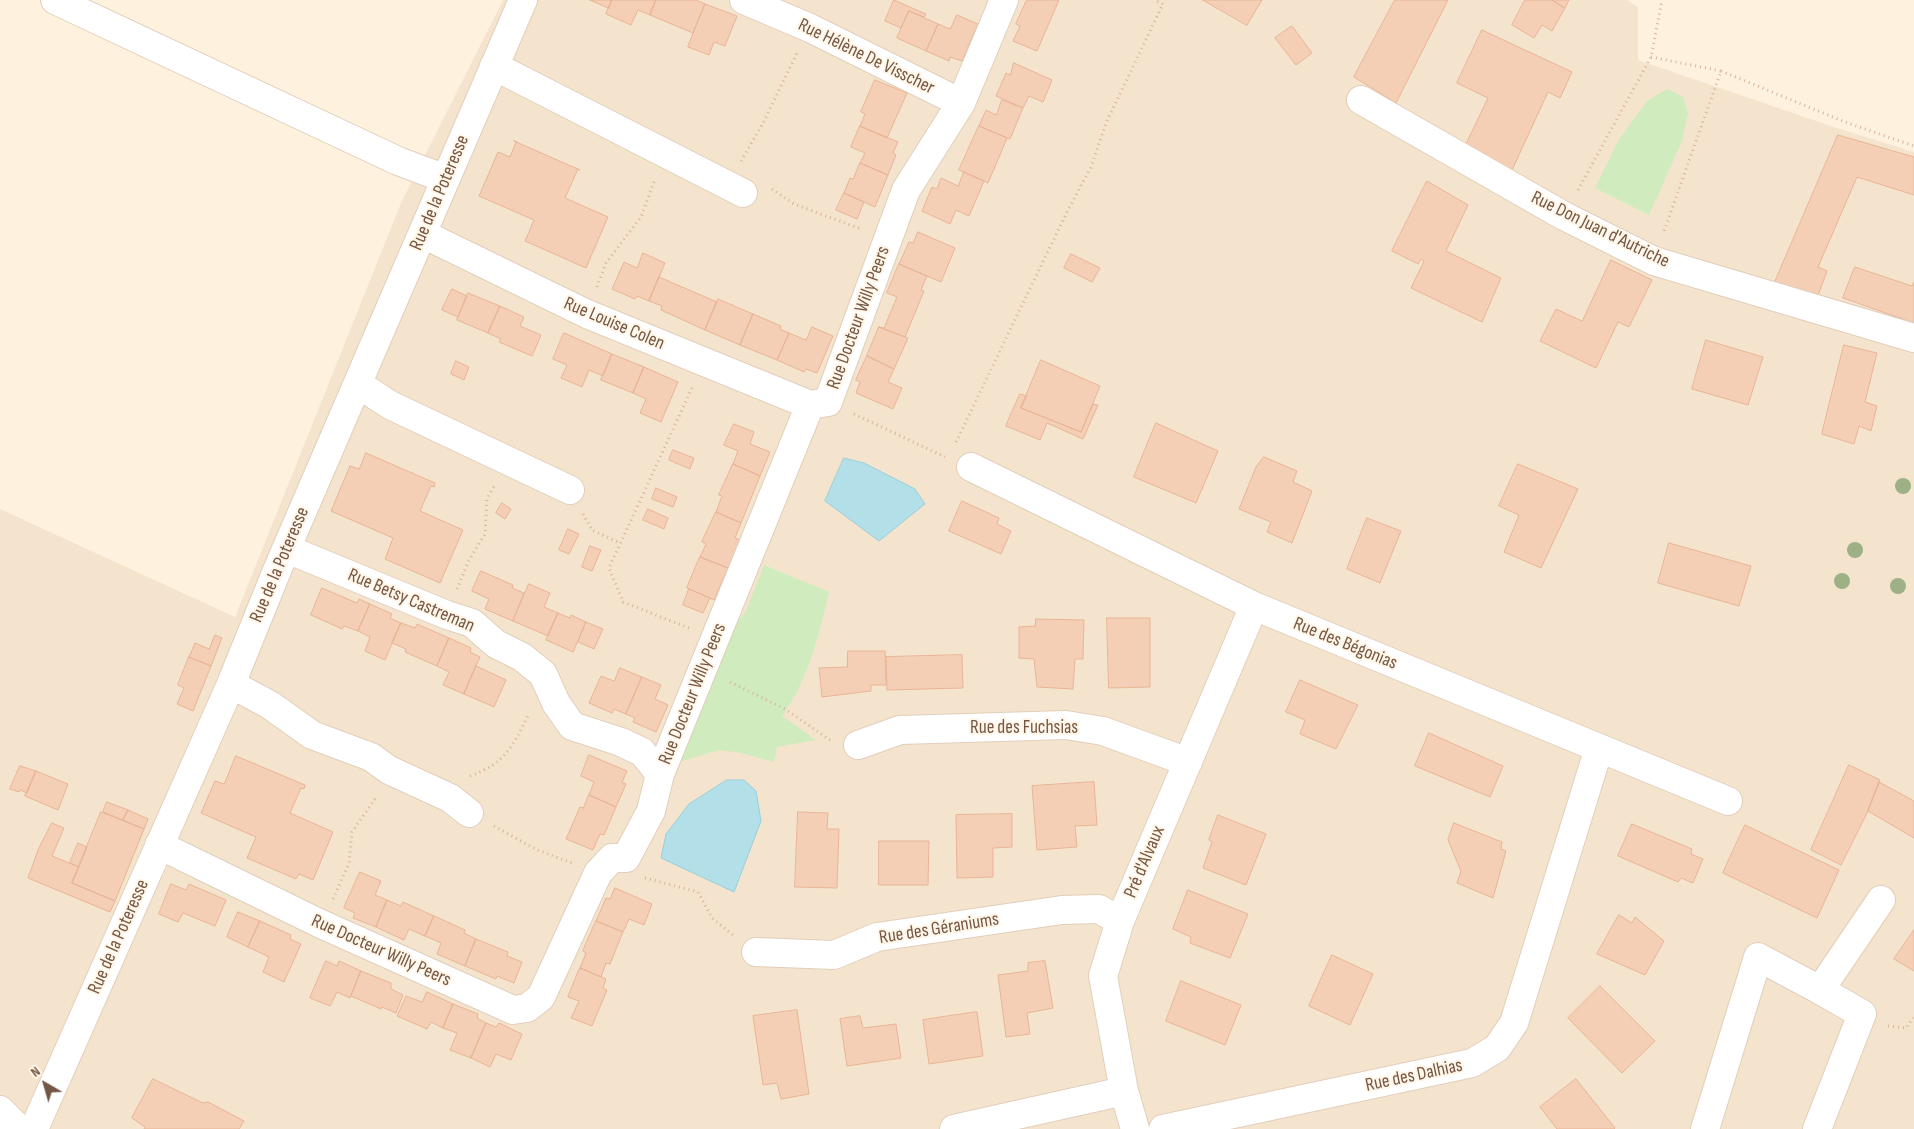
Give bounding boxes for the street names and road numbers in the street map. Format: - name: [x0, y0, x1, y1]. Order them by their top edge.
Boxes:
- street label: Rue Hélène De Visscher: [794, 14, 938, 100]
- street label: Rue de la Poteresse: [406, 132, 474, 254]
- street label: Rue Don Juan d'Autriche: [1527, 187, 1673, 273]
- street label: Rue Docteur Willy Peers: [823, 243, 895, 393]
- street label: Rue Louise Colen: [560, 293, 668, 355]
- street label: Rue de la Poteresse: [246, 504, 314, 626]
- street label: Rue Betsy Castreman: [344, 564, 478, 638]
- street label: Rue des Bégonias: [1290, 613, 1400, 675]
- street label: Rue Docteur Willy Peers: [654, 620, 732, 768]
- street label: Rue des Fuchsias: [970, 717, 1078, 739]
- street label: Pré d'Alvaux: [1120, 823, 1170, 901]
- street label: Rue de la Poteresse: [84, 876, 154, 998]
- street label: Rue des Géraniums: [877, 908, 1001, 950]
- street label: Rue Docteur Willy Peers: [308, 910, 454, 992]
- street label: Rue des Dalhias: [1363, 1055, 1465, 1097]

